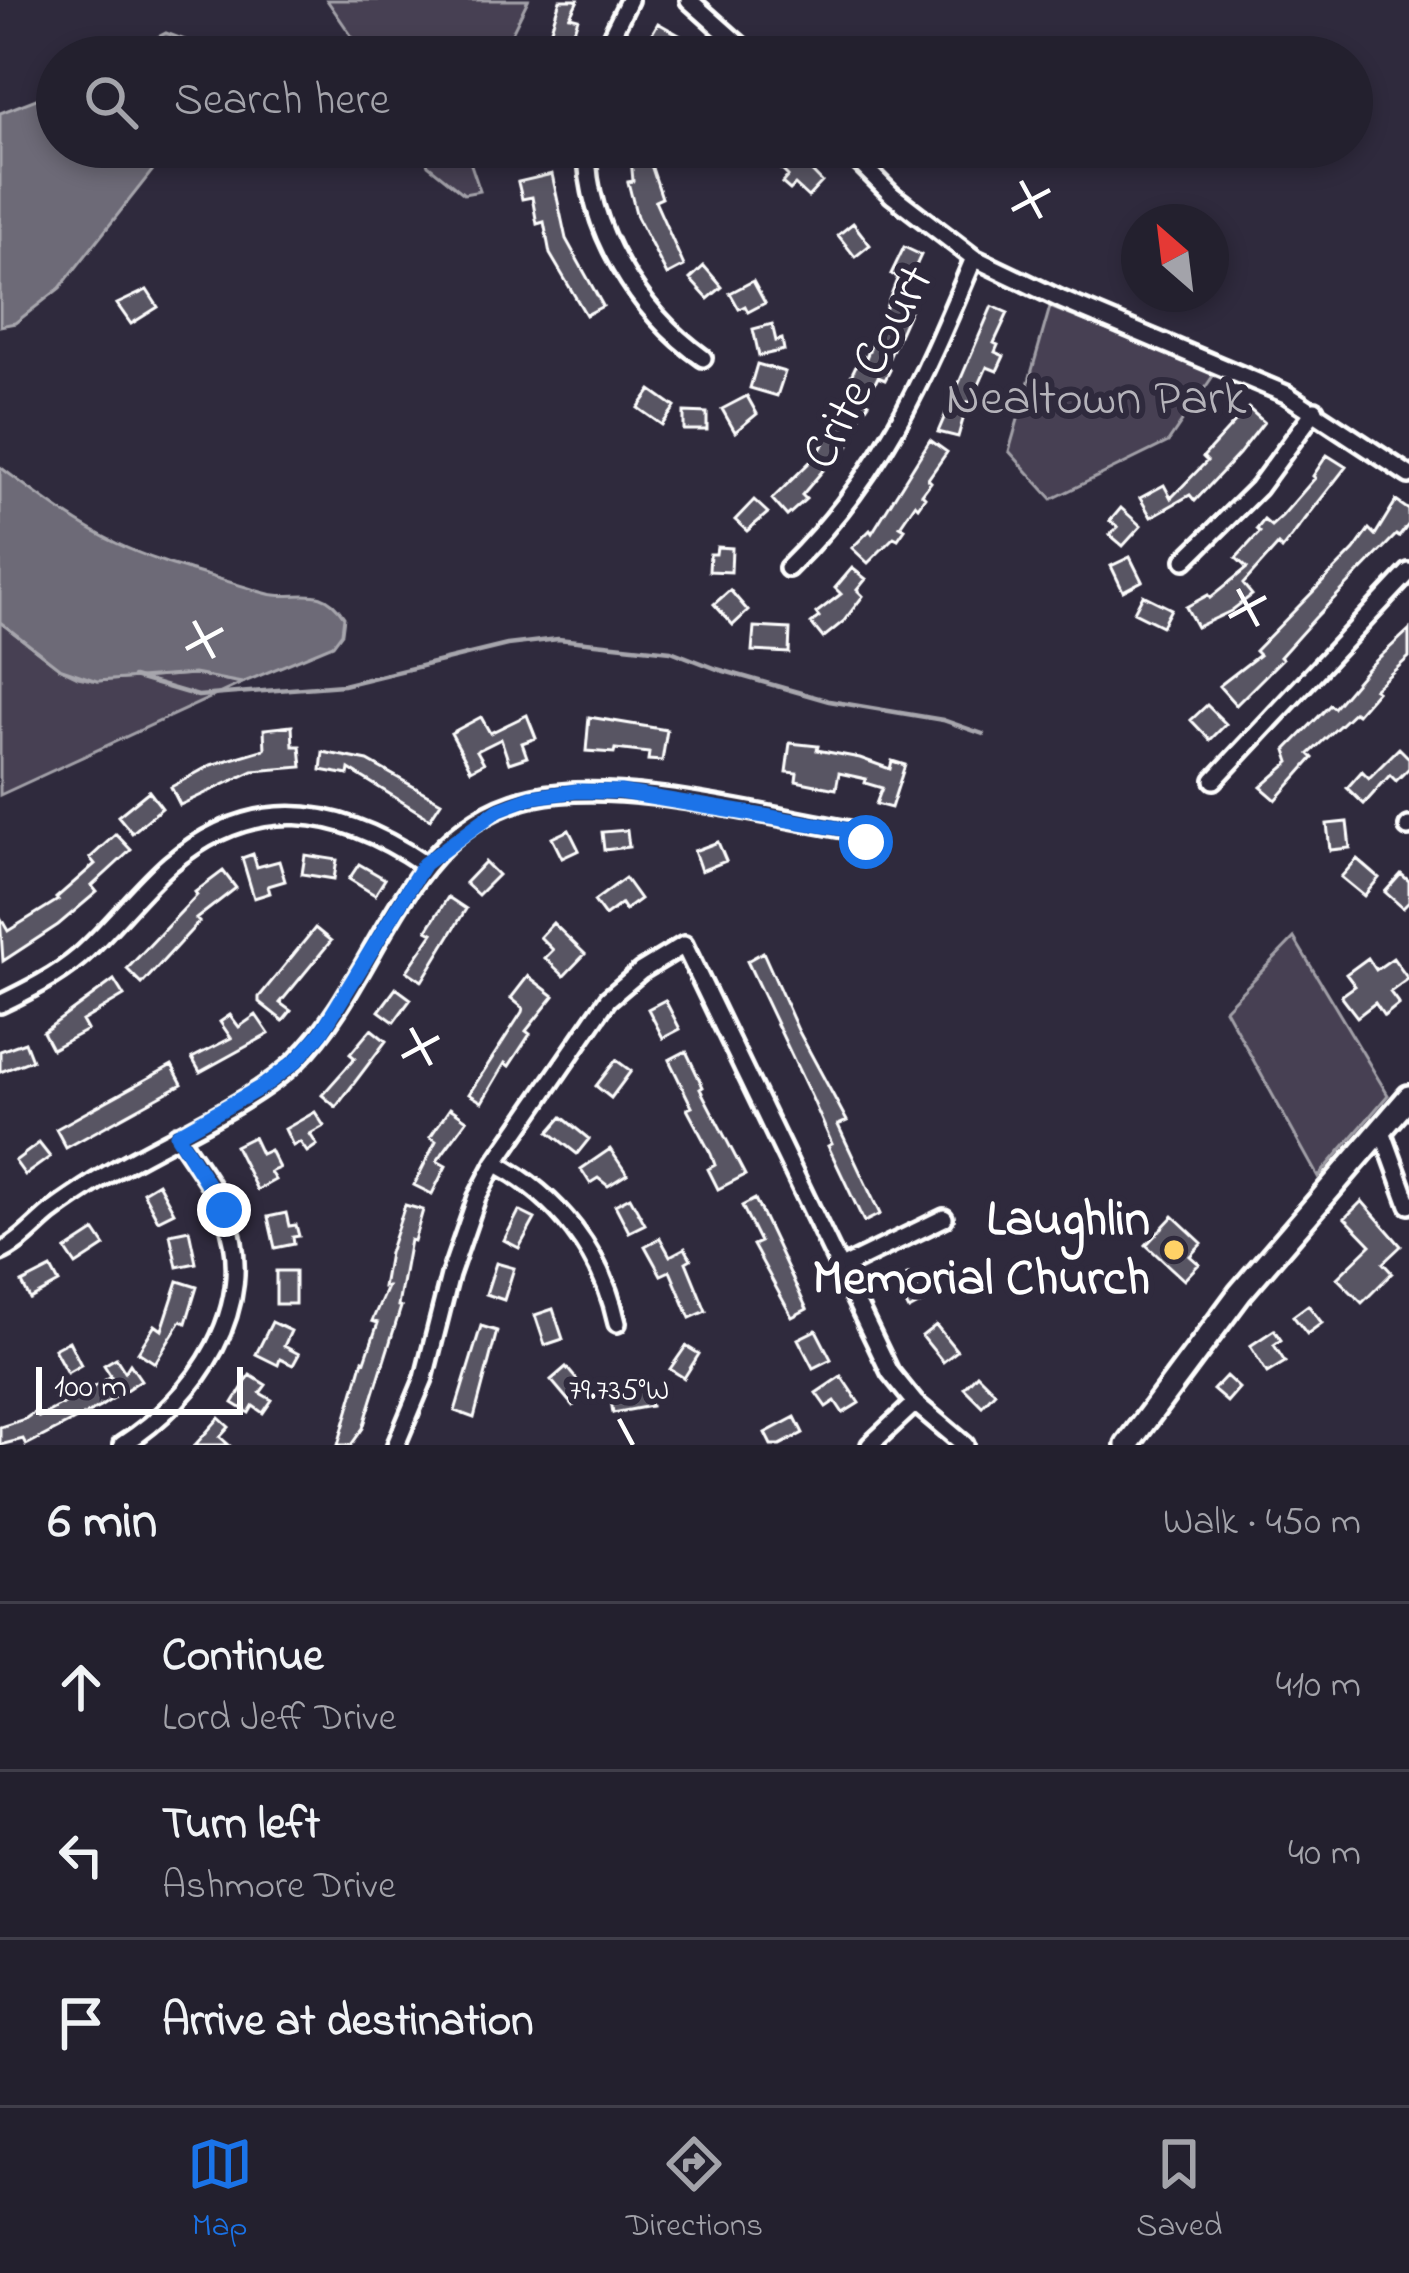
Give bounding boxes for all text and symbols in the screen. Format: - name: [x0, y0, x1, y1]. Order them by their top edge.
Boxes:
- search box: [36, 36, 1373, 168]
- icon: search: [78, 69, 144, 135]
- text: Search here: [174, 69, 390, 135]
- north arrow: [1121, 204, 1229, 312]
- street label: Crite Court: [785, 252, 955, 484]
- park label: Nealtown Park: [946, 363, 1247, 438]
- route start: [839, 815, 893, 869]
- route end: [197, 1183, 251, 1237]
- place label: Laughlin Memorial Church: [812, 1184, 1150, 1318]
- marker: Laughlin Memorial Church: [1161, 1237, 1187, 1263]
- scale bar: [36, 1361, 243, 1414]
- text: 100 m: [54, 1364, 127, 1412]
- text: 79.735°W: [569, 1370, 669, 1414]
- text: 6 min: [48, 1486, 157, 1561]
- text: Walk · 450 m: [1163, 1495, 1361, 1552]
- text: Continue: [162, 1625, 323, 1691]
- icon: ahead: [48, 1654, 114, 1720]
- text: 410 m: [1276, 1658, 1361, 1715]
- text: Lord Jeff Drive: [162, 1691, 396, 1748]
- text: Turn left: [162, 1793, 320, 1859]
- icon: left: [48, 1822, 114, 1888]
- text: 40 m: [1288, 1826, 1361, 1883]
- text: Ashmore Drive: [162, 1859, 396, 1916]
- icon: arrive: [48, 1990, 114, 2056]
- text: Arrive at destination: [162, 1990, 533, 2056]
- tab: Map: [187, 2131, 253, 2251]
- tab: Directions: [626, 2131, 763, 2251]
- tab: Saved: [1136, 2131, 1222, 2251]

